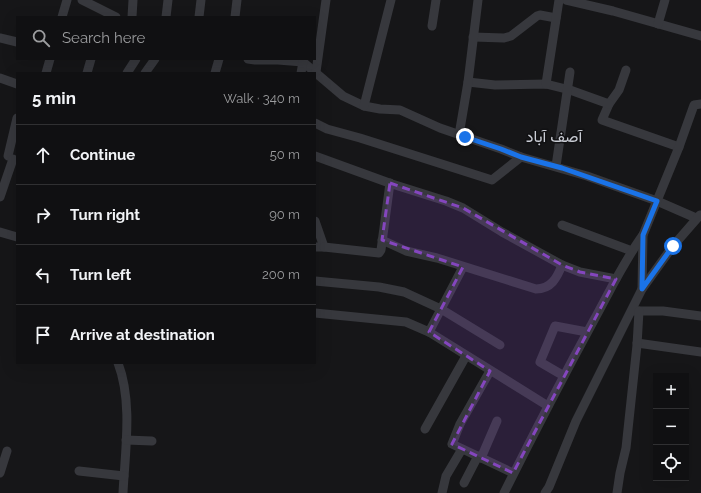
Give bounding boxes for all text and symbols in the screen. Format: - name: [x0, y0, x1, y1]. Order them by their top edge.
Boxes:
- search box: [16, 16, 316, 60]
- icon: search: [30, 27, 52, 49]
- text: Search here: [62, 29, 145, 47]
- text: 5 min: [32, 88, 76, 108]
- text: Walk · 340 m: [223, 91, 300, 106]
- district label: آصف آباد: [526, 127, 583, 146]
- route end: [456, 128, 474, 146]
- icon: ahead: [32, 144, 54, 166]
- text: Continue: [70, 146, 135, 164]
- text: 50 m: [270, 147, 300, 162]
- icon: right: [32, 204, 54, 226]
- text: Turn right: [70, 206, 140, 224]
- text: 90 m: [269, 207, 300, 222]
- route start: [664, 237, 682, 255]
- icon: left: [32, 264, 54, 286]
- text: Turn left: [70, 266, 131, 284]
- text: 200 m: [262, 267, 300, 282]
- icon: arrive: [32, 324, 54, 346]
- text: Arrive at destination: [70, 326, 215, 344]
- map controls: [653, 373, 689, 481]
- button: +: [653, 373, 689, 409]
- button: −: [653, 409, 689, 445]
- button: locate: [653, 445, 689, 481]

